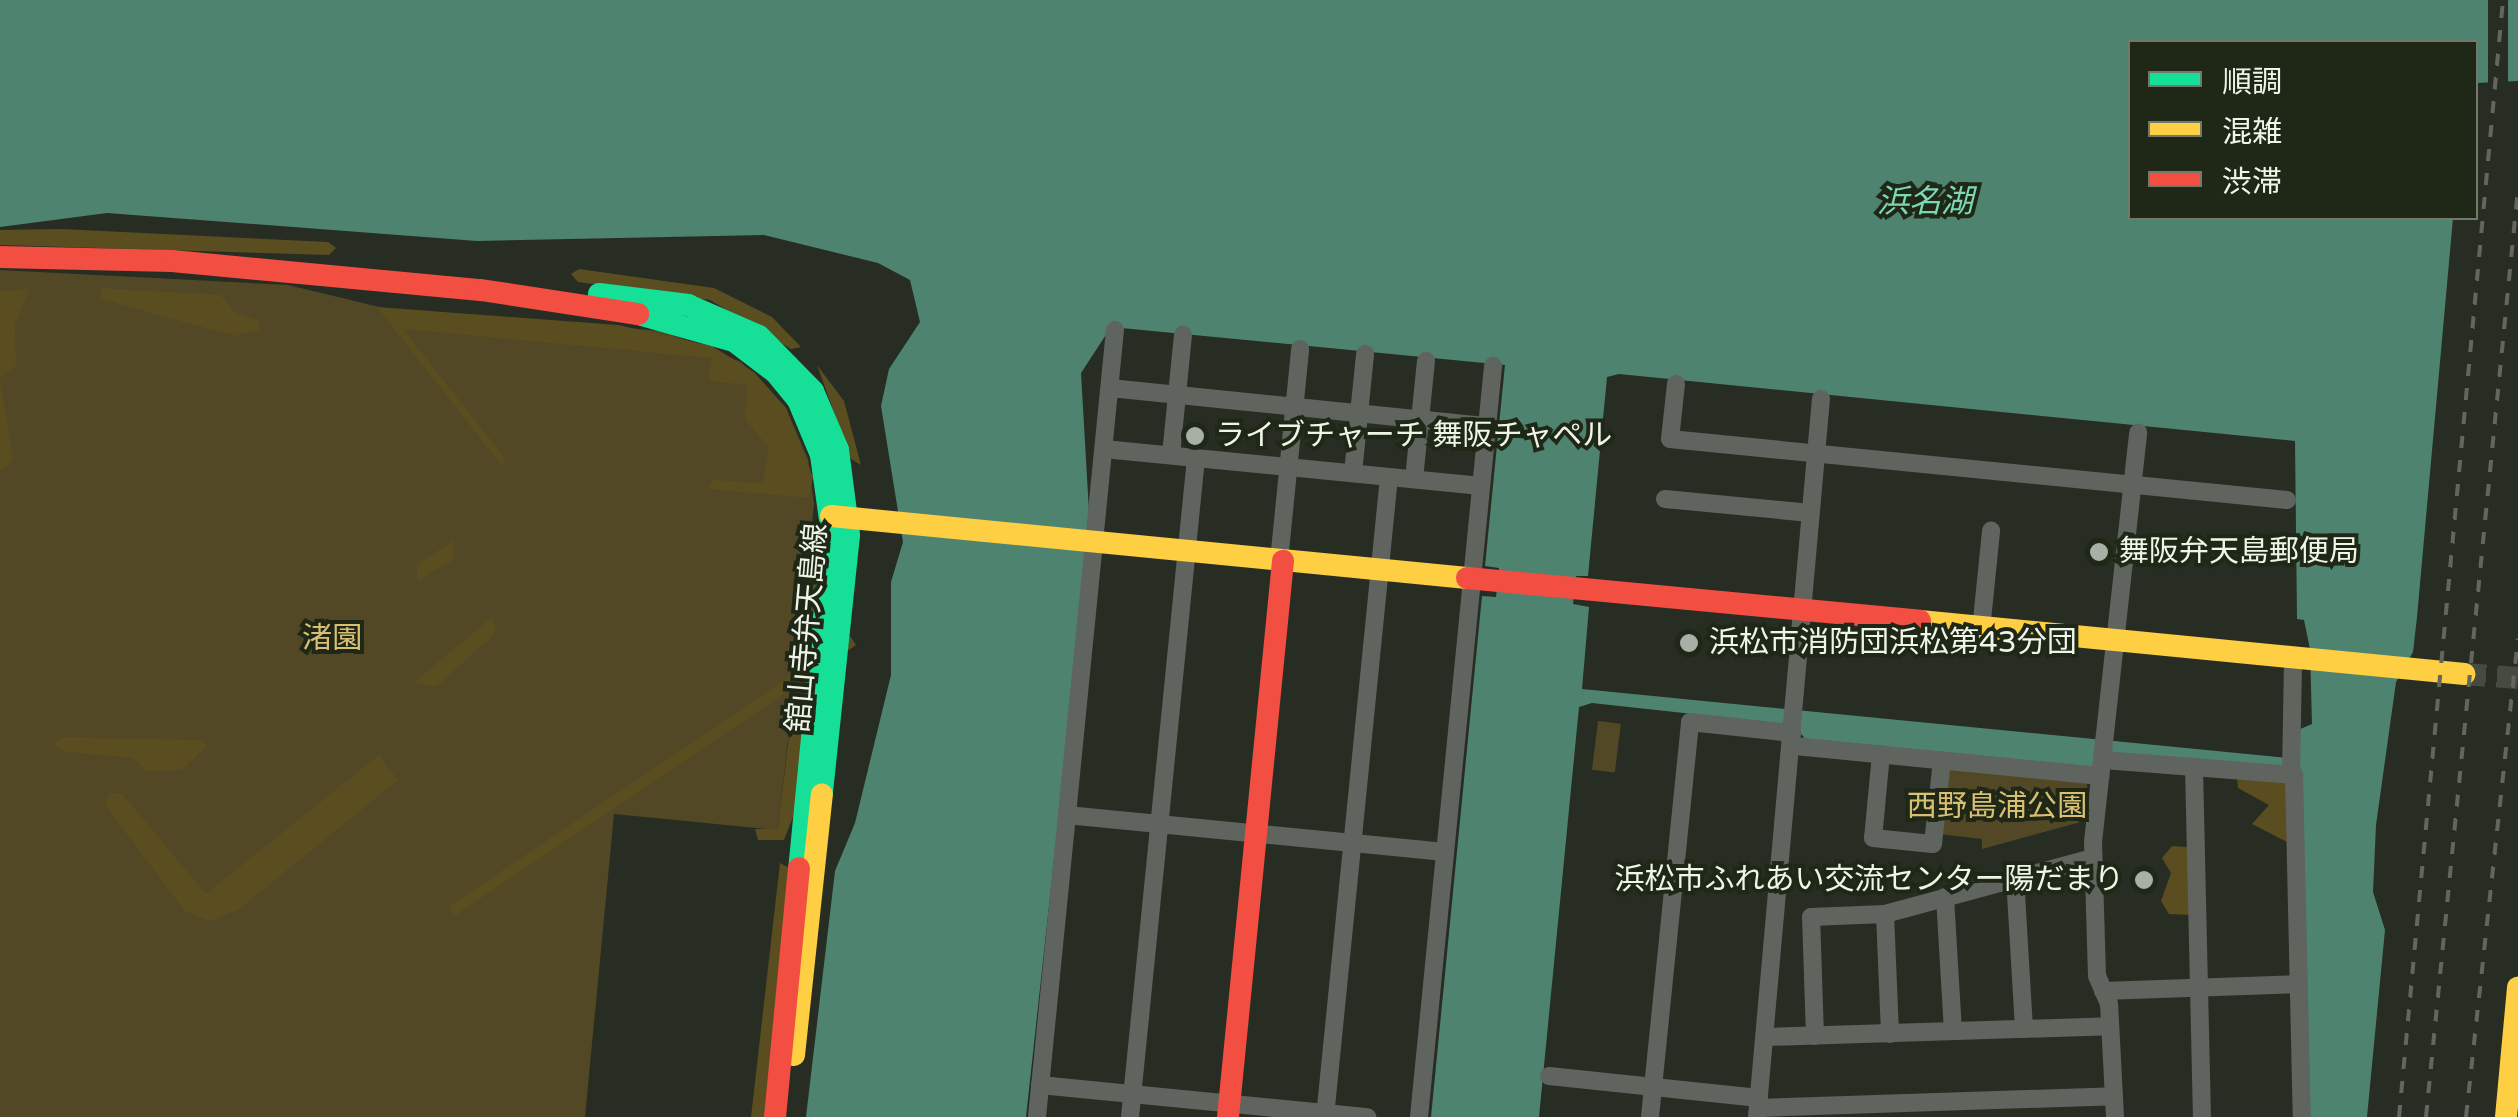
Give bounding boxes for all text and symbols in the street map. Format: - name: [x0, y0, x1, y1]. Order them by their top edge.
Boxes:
- legend: [2128, 40, 2478, 220]
- text: 順調: [2222, 64, 2282, 101]
- text: 混雑: [2222, 114, 2282, 151]
- text: 渋滞: [2222, 164, 2282, 201]
- water label: 浜名湖: [1877, 183, 1973, 221]
- place label: ライブチャーチ 舞阪チャペル: [1215, 418, 1613, 454]
- marker: ライブチャーチ 舞阪チャペル: [1184, 425, 1206, 447]
- street label: 舘山寺弁天島線: [781, 522, 835, 734]
- place label: 舞阪弁天島郵便局: [2119, 534, 2359, 570]
- marker: 舞阪弁天島郵便局: [2088, 541, 2110, 563]
- park label: 渚園: [302, 621, 362, 657]
- place label: 浜松市消防団浜松第43分団: [1709, 625, 2077, 661]
- marker: 浜松市消防団浜松第43分団: [1678, 632, 1700, 654]
- park label: 西野島浦公園: [1907, 789, 2087, 825]
- place label: 浜松市ふれあい交流センター陽だまり: [1614, 862, 2124, 898]
- marker: 浜松市ふれあい交流センター陽だまり: [2133, 869, 2155, 891]

